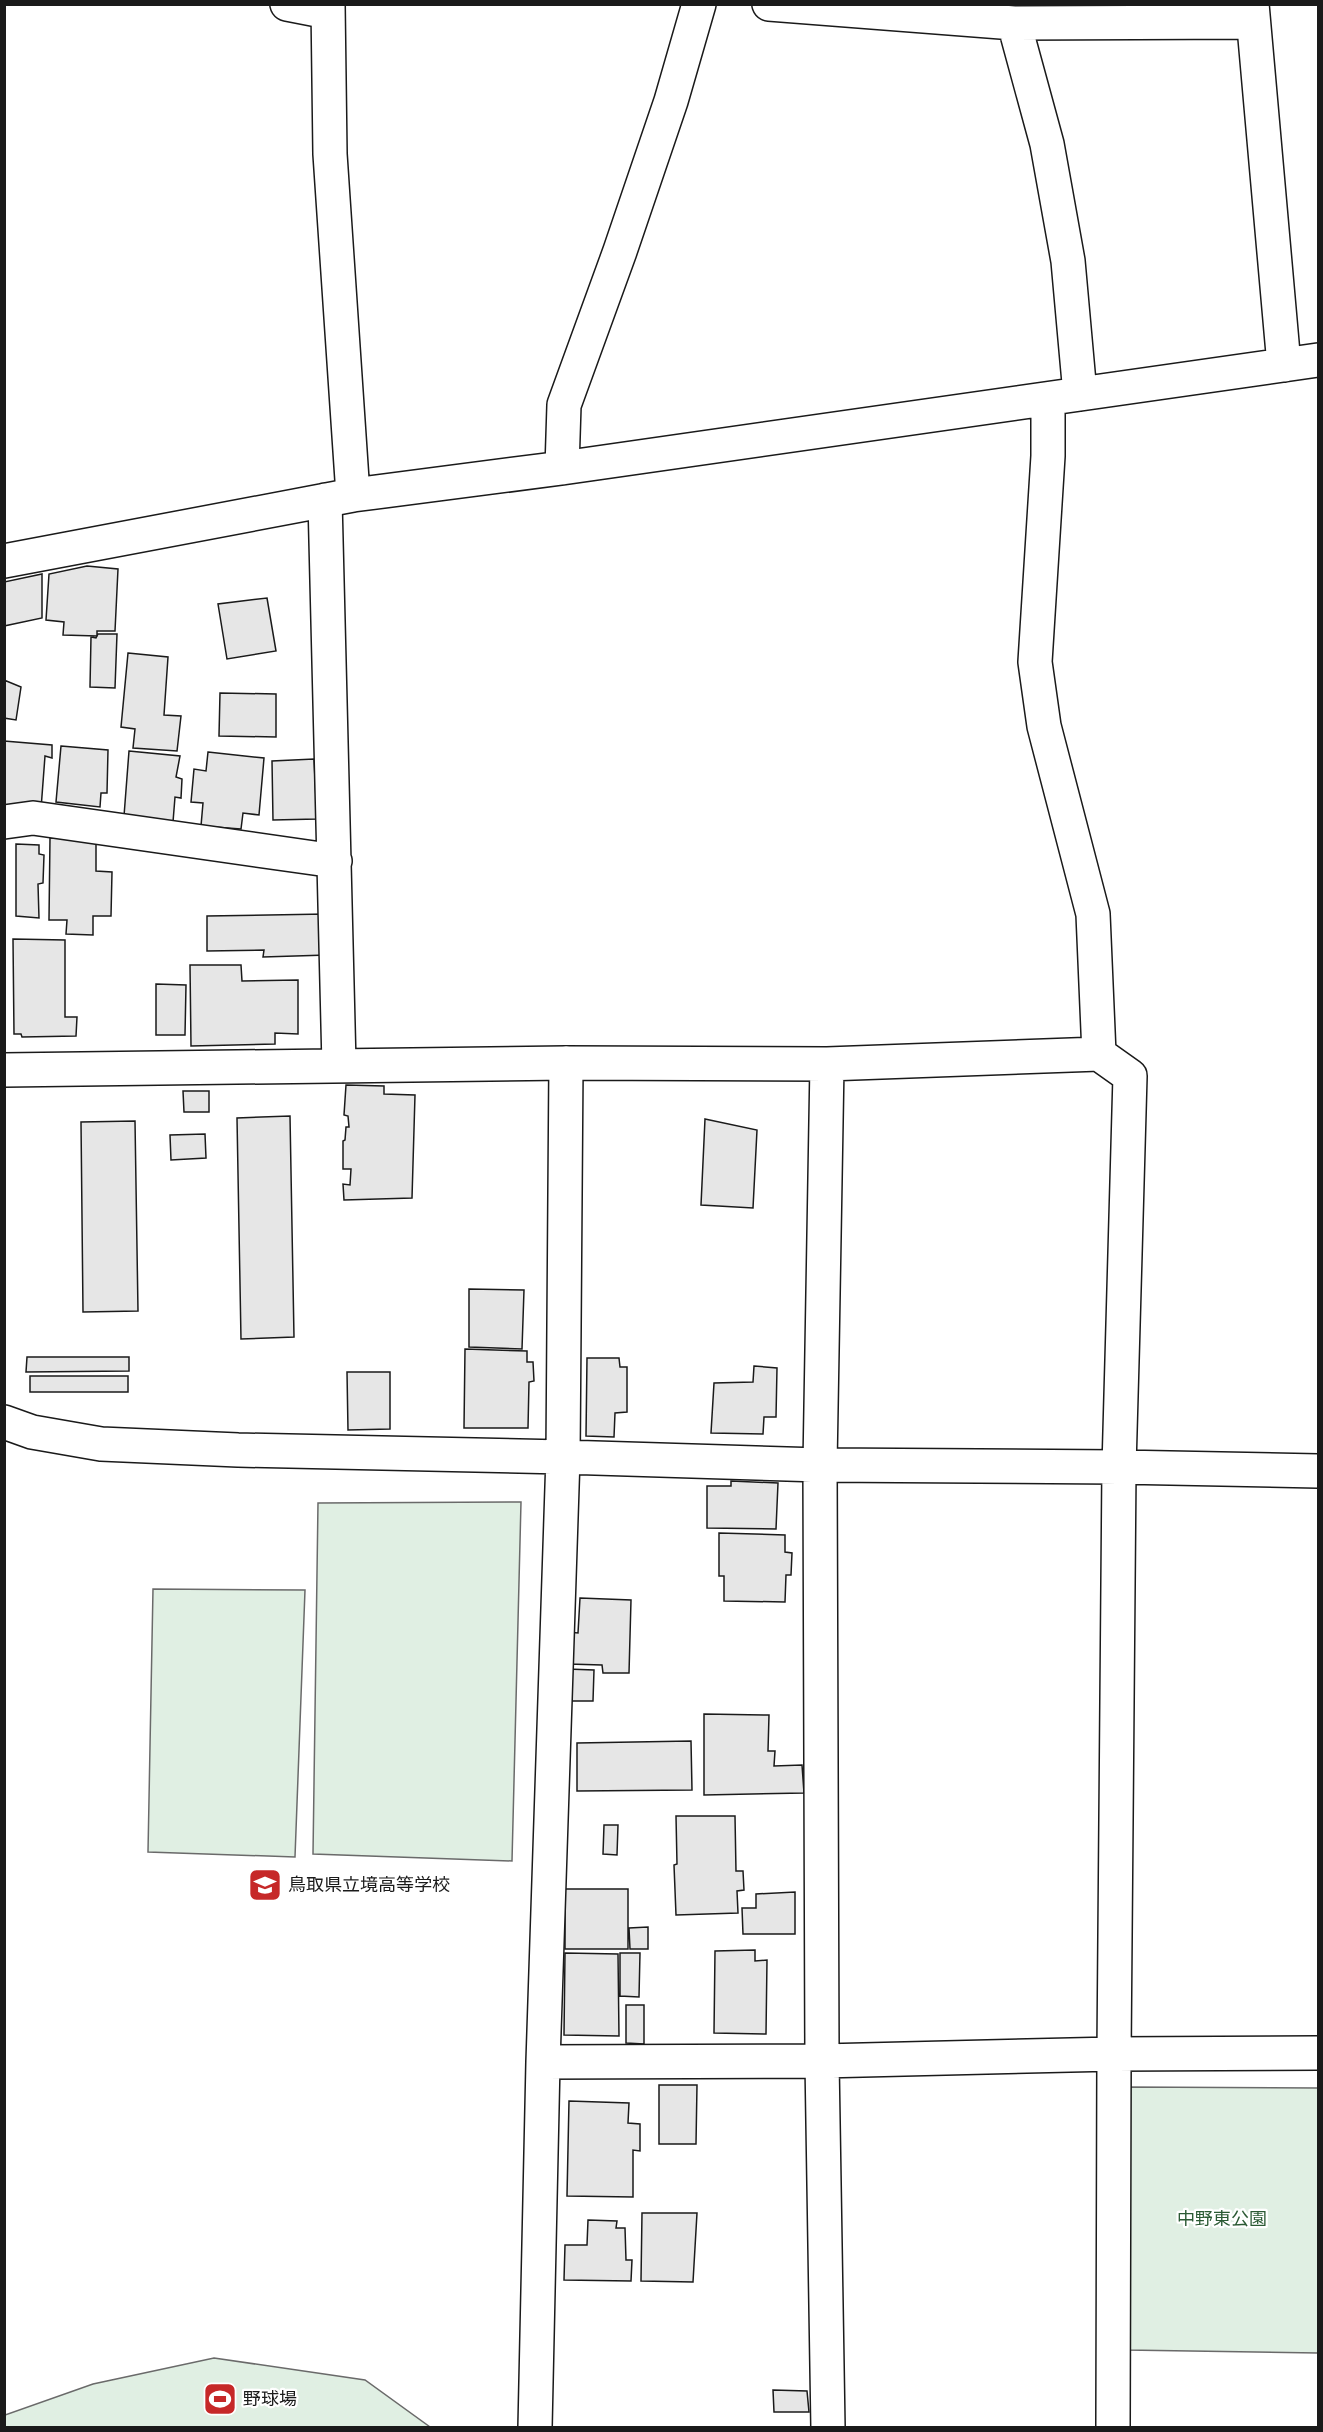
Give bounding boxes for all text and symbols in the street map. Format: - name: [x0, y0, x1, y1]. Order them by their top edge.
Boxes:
- school or university icon: 鳥取県立境高等学校: [247, 1867, 283, 1903]
- place label: 鳥取県立境高等学校: [288, 1873, 450, 1896]
- park label: 中野東公園: [1177, 2207, 1267, 2230]
- sports icon: 野球場: [202, 2381, 238, 2417]
- place label: 野球場: [243, 2387, 297, 2410]

